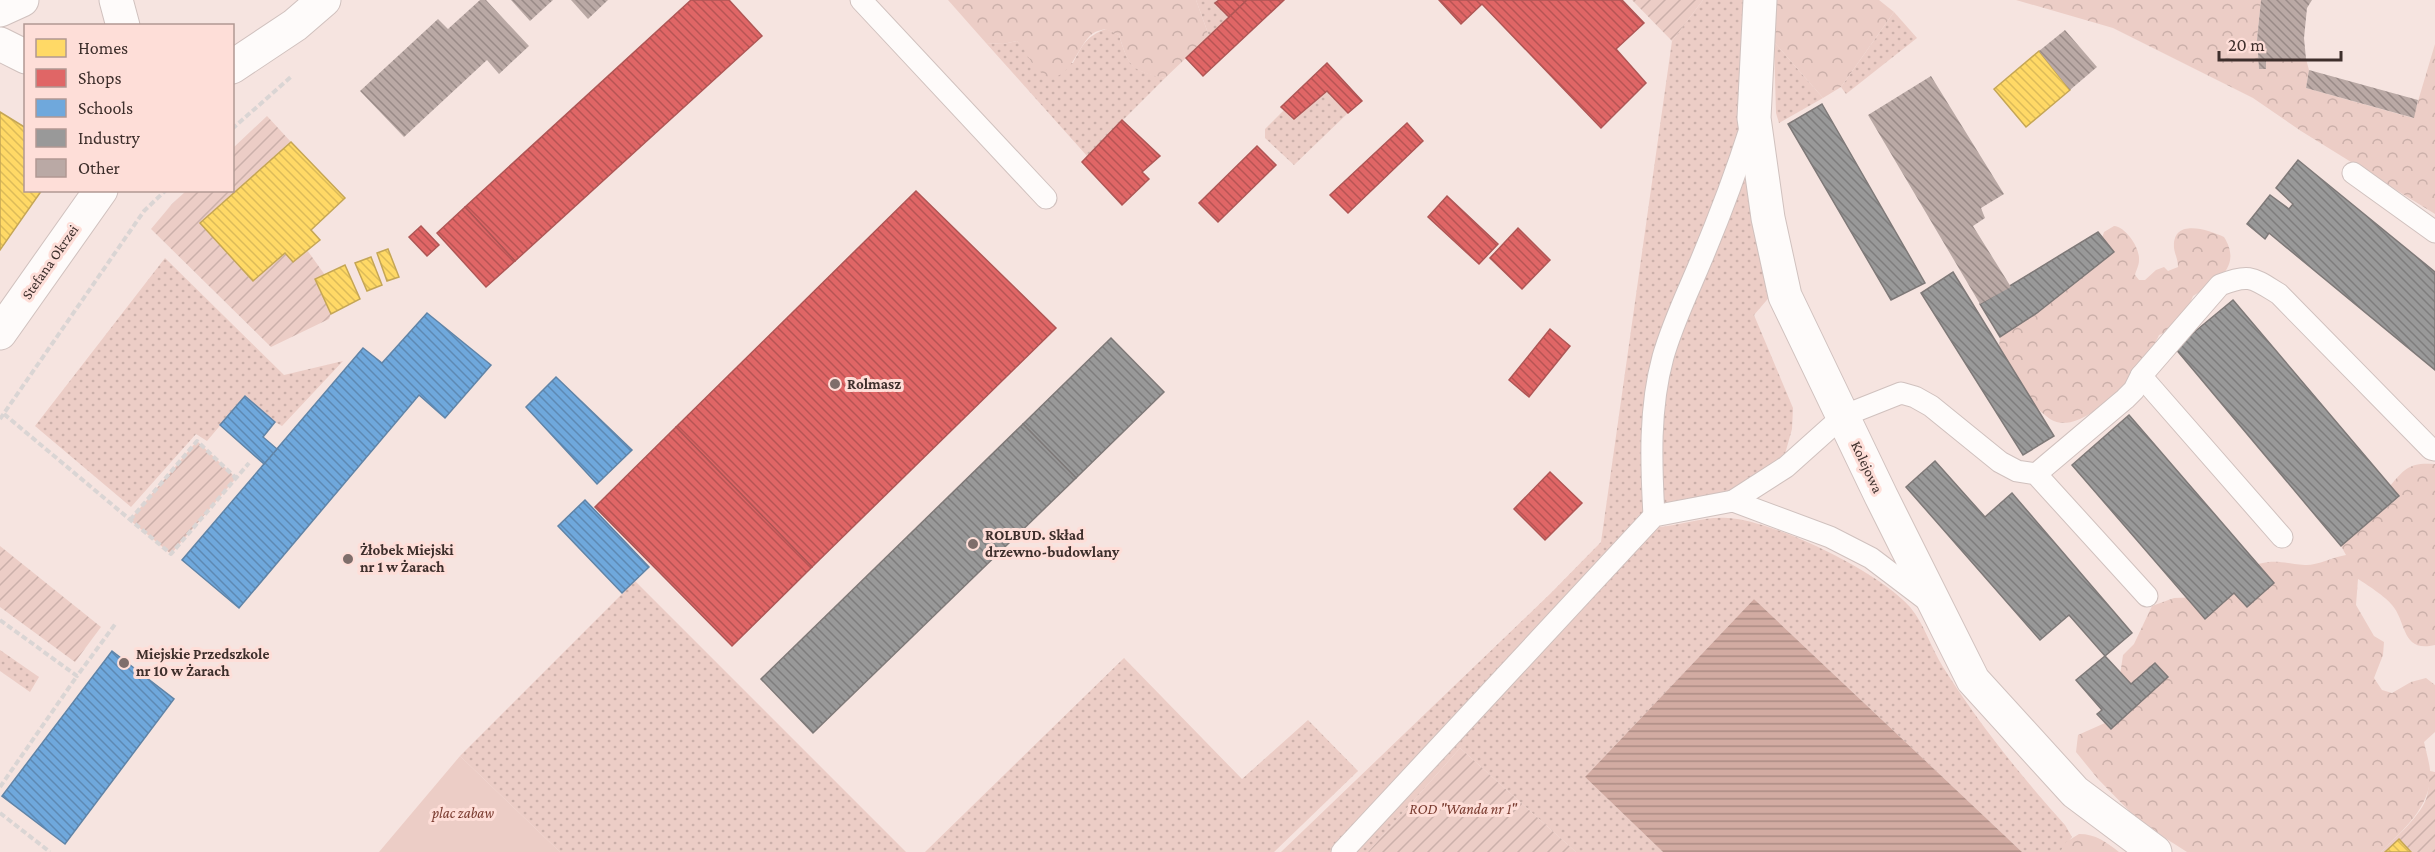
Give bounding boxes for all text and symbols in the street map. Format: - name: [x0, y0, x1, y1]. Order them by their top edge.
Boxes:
- legend: [24, 24, 234, 192]
- scale bar: [2219, 24, 2340, 62]
- text: 20 m: [2228, 35, 2265, 55]
- text: Homes: [78, 38, 128, 58]
- text: Shops: [78, 68, 122, 88]
- text: Schools: [78, 98, 133, 118]
- text: Industry: [78, 128, 141, 148]
- text: Other: [78, 158, 121, 178]
- street label: Stefana Okrzei: [18, 222, 82, 302]
- place label: Rolmasz: [847, 376, 901, 392]
- marker: Rolmasz: [828, 377, 842, 391]
- street label: Kolejowa: [1847, 439, 1886, 496]
- place label: ROLBUD. Skład drzewno-budowlany: [985, 527, 1120, 560]
- marker: ROLBUD. Skład drzewno-budowlany: [966, 537, 980, 551]
- place label: Żłobek Miejski nr 1 w Żarach: [360, 542, 454, 575]
- marker: Żłobek Miejski nr 1 w Żarach: [341, 552, 355, 566]
- place label: Miejskie Przedszkole nr 10 w Żarach: [136, 646, 269, 679]
- marker: Miejskie Przedszkole nr 10 w Żarach: [117, 656, 131, 670]
- park label: ROD "Wanda nr 1": [1409, 801, 1518, 817]
- park label: plac zabaw: [431, 805, 494, 822]

